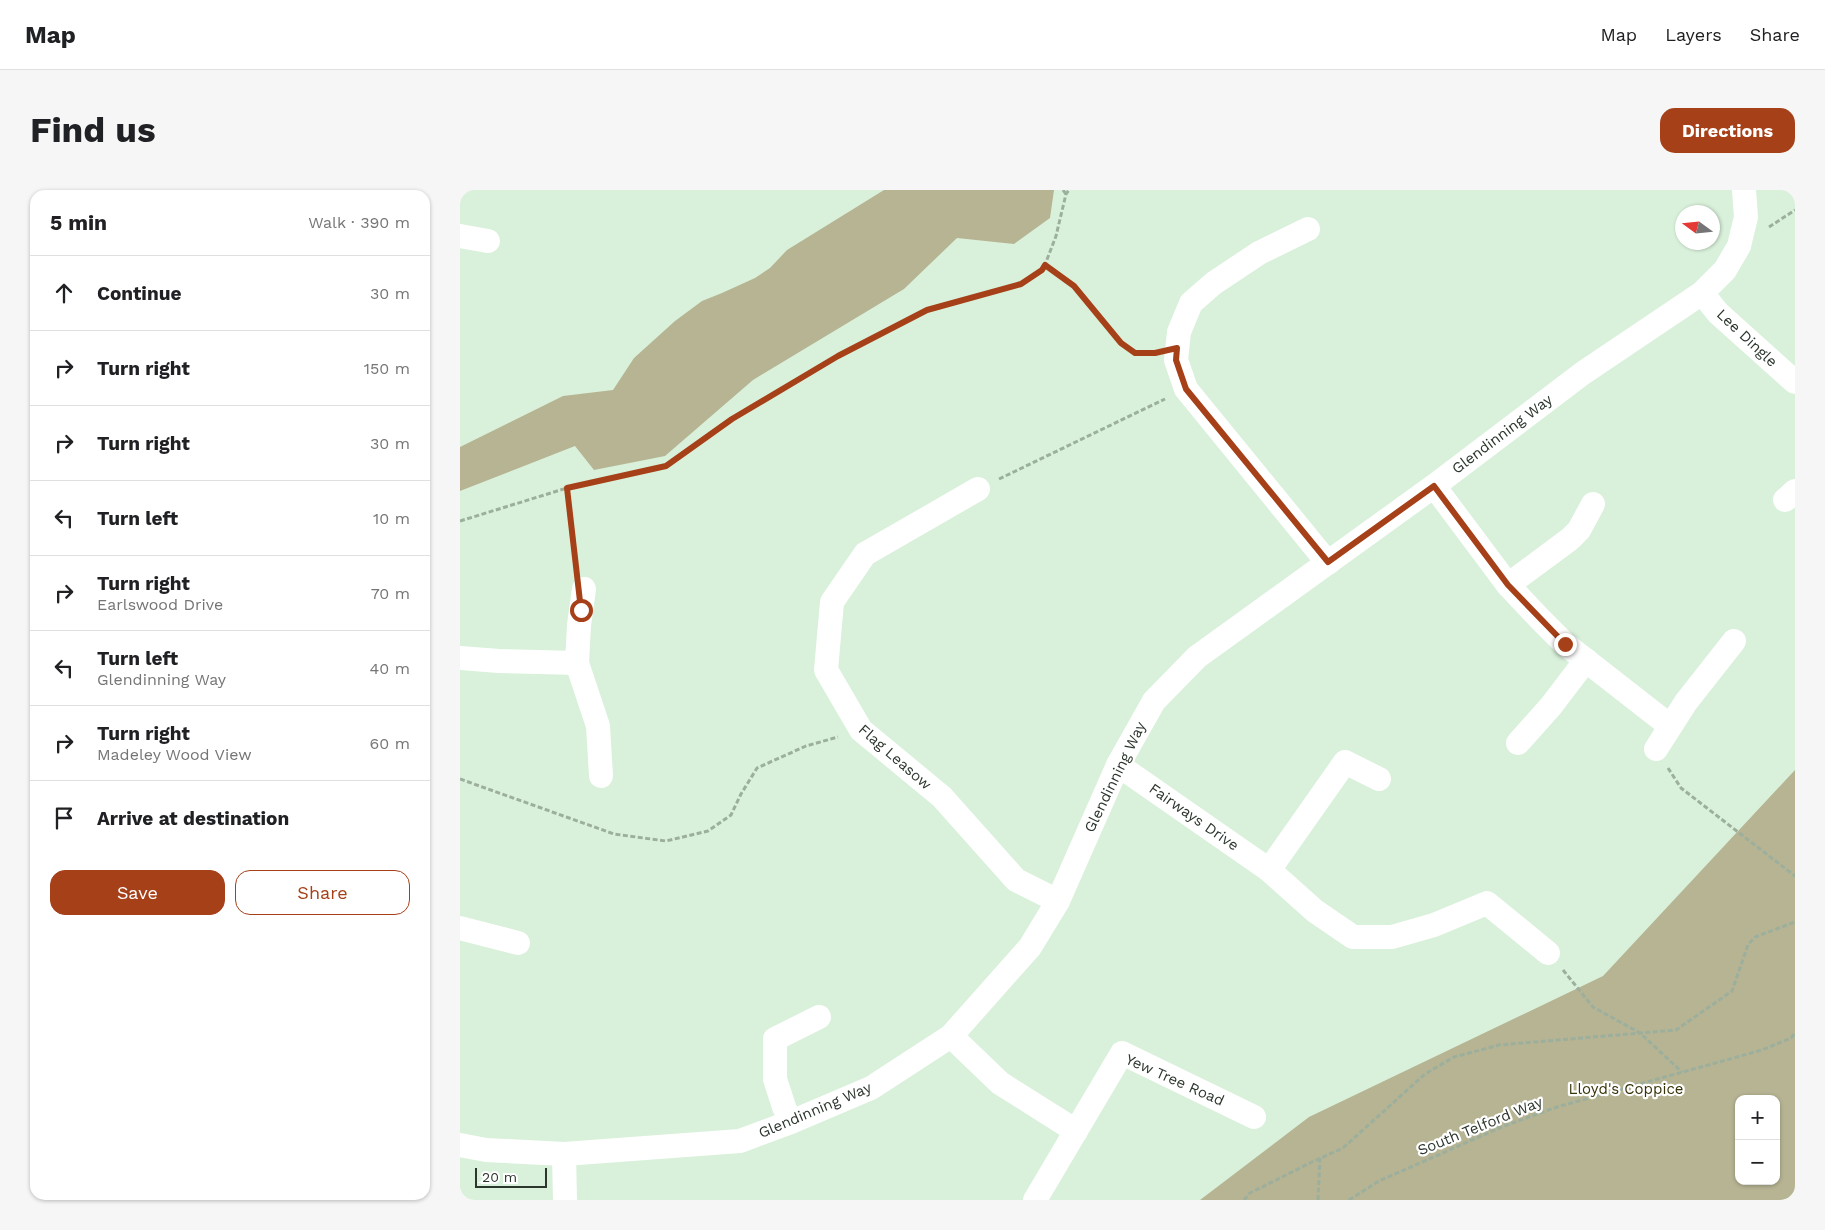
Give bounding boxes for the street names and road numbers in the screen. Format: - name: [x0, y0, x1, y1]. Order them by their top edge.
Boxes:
- street label: Lee Dingle: [1713, 305, 1781, 371]
- street label: Glendinning Way: [1448, 390, 1556, 478]
- street label: Glendinning Way: [1080, 718, 1150, 835]
- street label: Flag Leasow: [855, 721, 935, 794]
- street label: Fairways Drive: [1146, 779, 1242, 855]
- street label: Yew Tree Road: [1123, 1050, 1227, 1110]
- street label: Glendinning Way: [756, 1078, 874, 1142]
- street label: South Telford Way: [1415, 1093, 1545, 1159]

